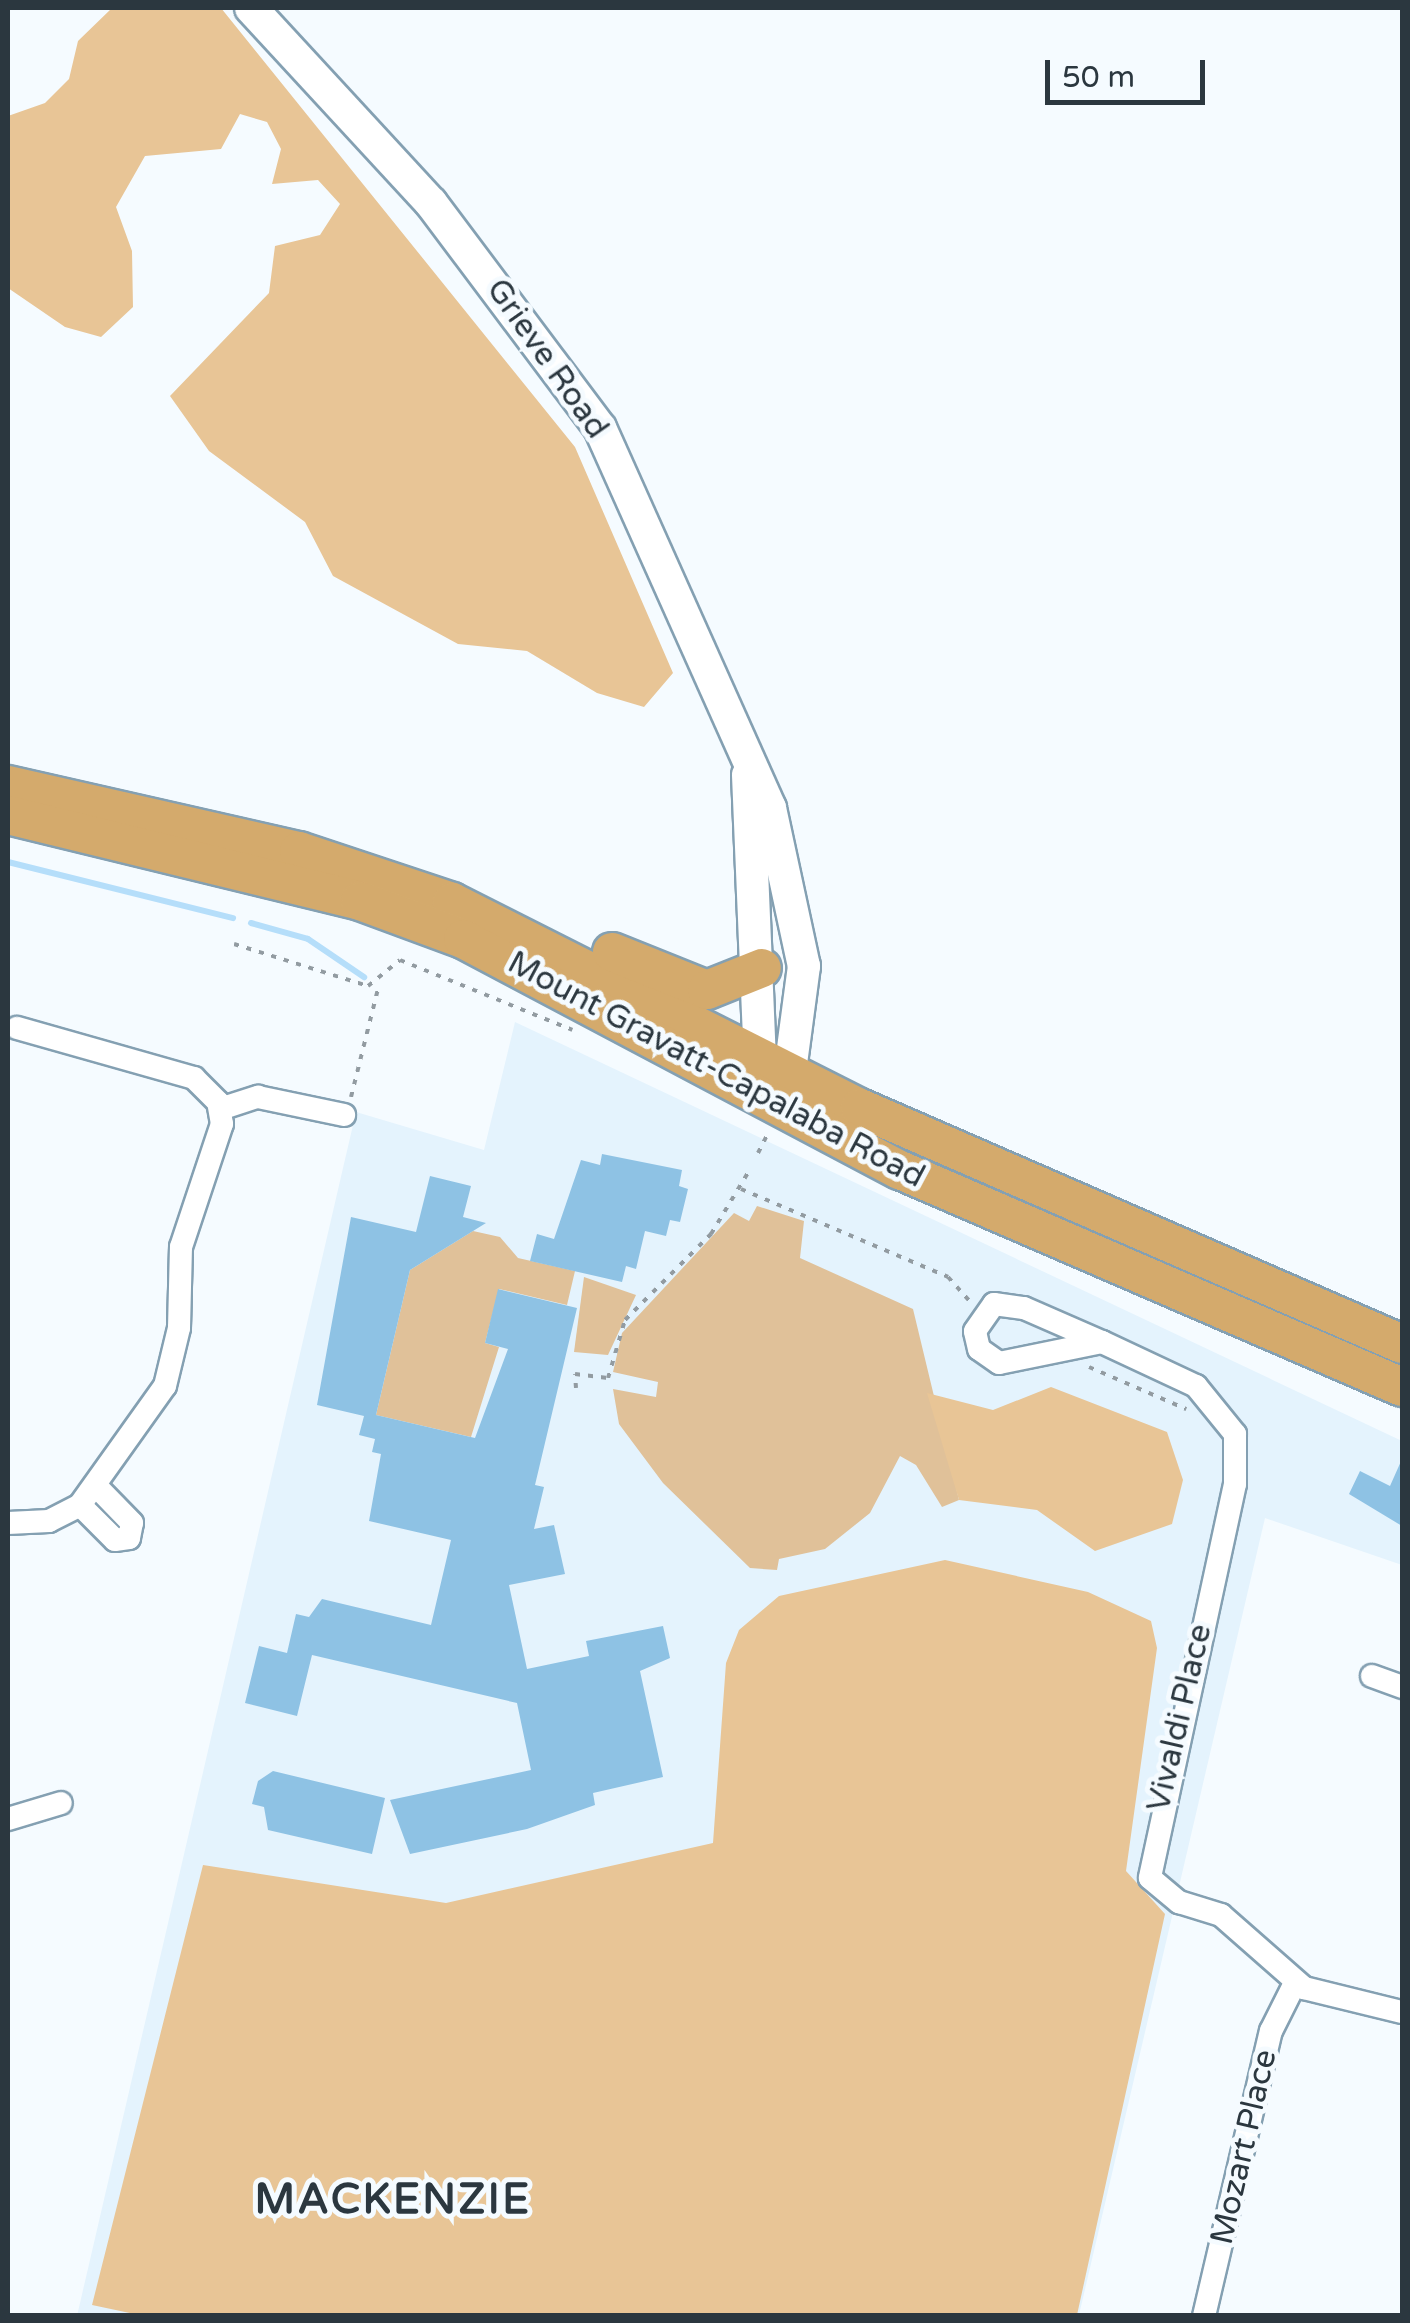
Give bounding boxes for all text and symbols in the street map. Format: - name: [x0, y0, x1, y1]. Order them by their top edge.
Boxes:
- scale bar: [1050, 40, 1210, 102]
- text: 50 m: [1062, 59, 1135, 96]
- street label: Grieve Road: [478, 272, 616, 446]
- street label: Mount Gravatt-Capalaba Road: [501, 944, 931, 1196]
- street label: Vivaldi Place: [1140, 1620, 1220, 1816]
- street label: Mozart Place: [1203, 2046, 1285, 2248]
- district label: MACKENZIE: [254, 2175, 532, 2225]

